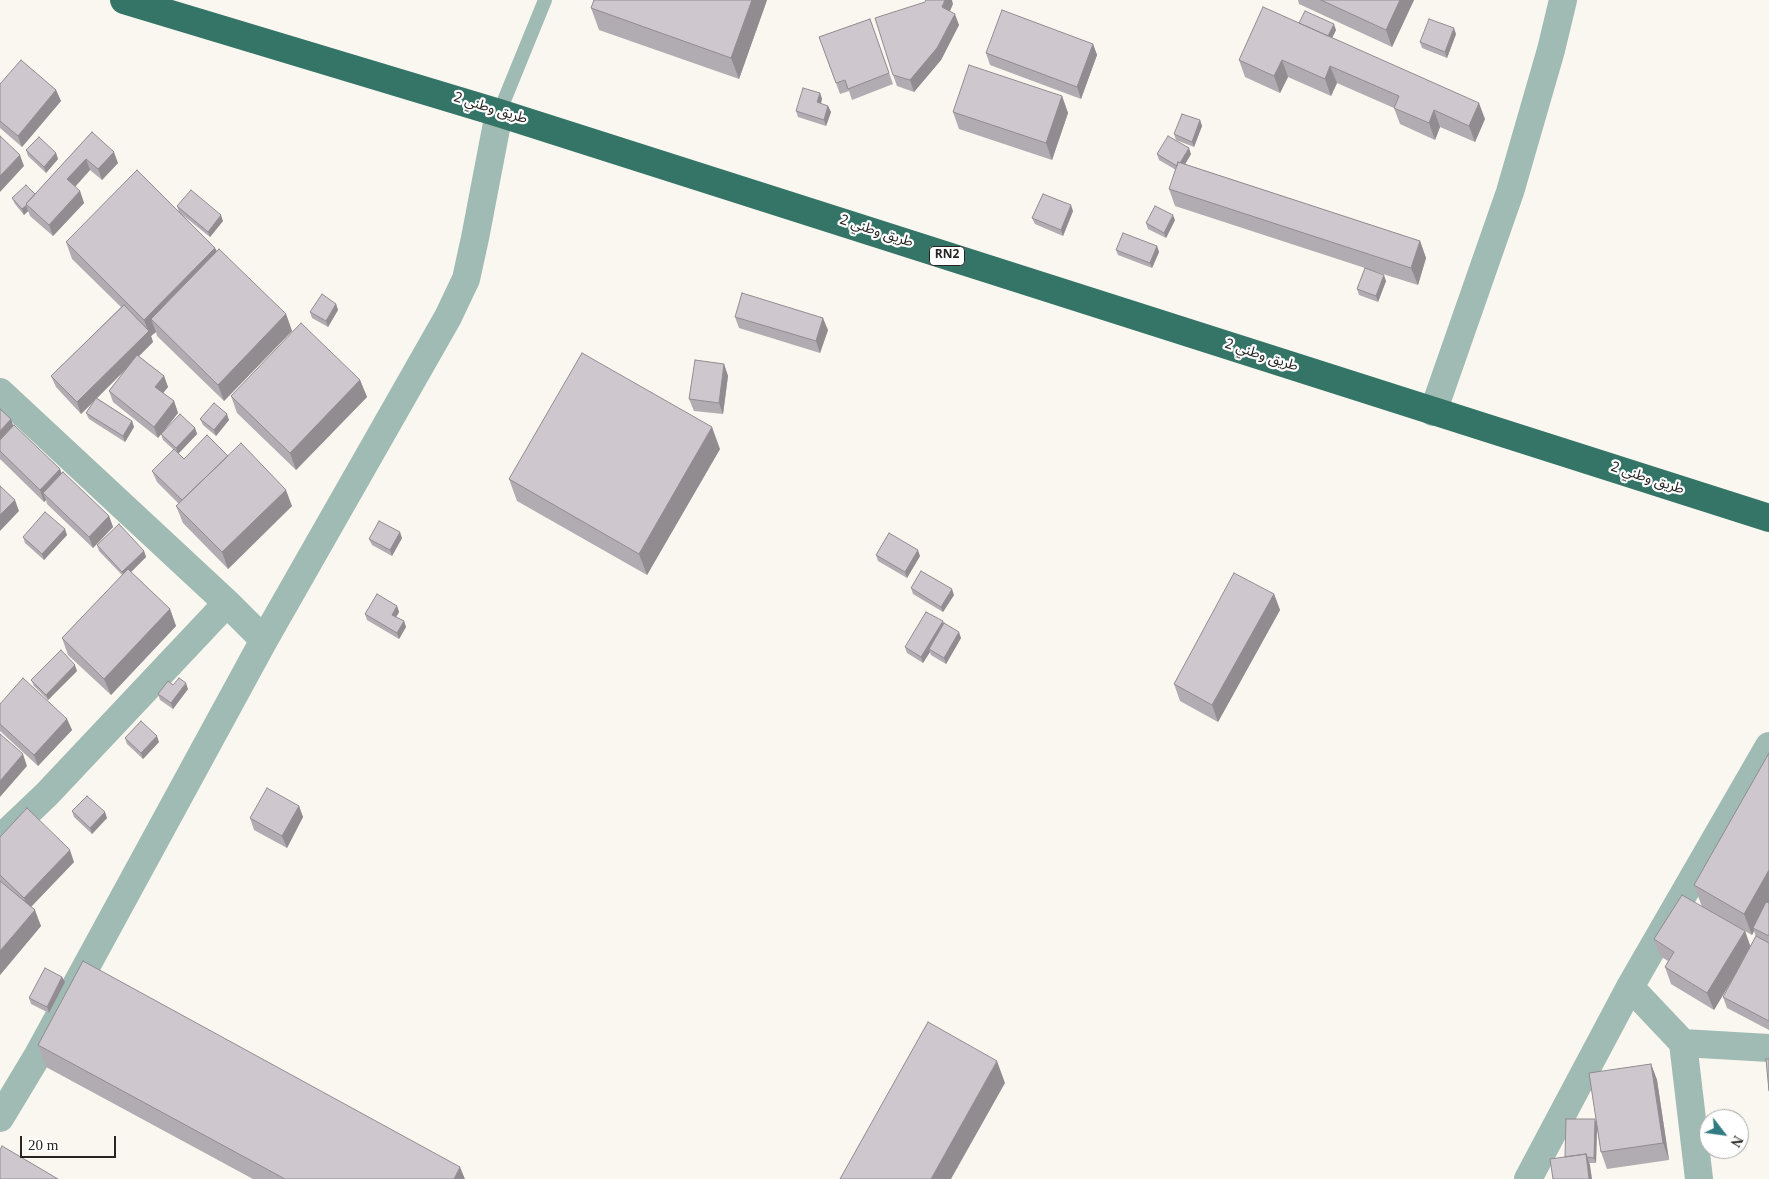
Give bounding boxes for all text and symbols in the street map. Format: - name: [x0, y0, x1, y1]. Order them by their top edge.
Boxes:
- street label: طريق وطني 2: [451, 91, 529, 129]
- street label: طريق وطني 2: [837, 213, 915, 253]
- road number: RN2: [930, 247, 964, 266]
- street label: طريق وطني 2: [1222, 337, 1300, 377]
- street label: طريق وطني 2: [1608, 460, 1686, 500]
- north arrow: [1699, 1109, 1749, 1159]
- scale bar: [22, 1126, 119, 1158]
- text: N: [1728, 1133, 1746, 1149]
- text: 20 m: [28, 1137, 58, 1153]

